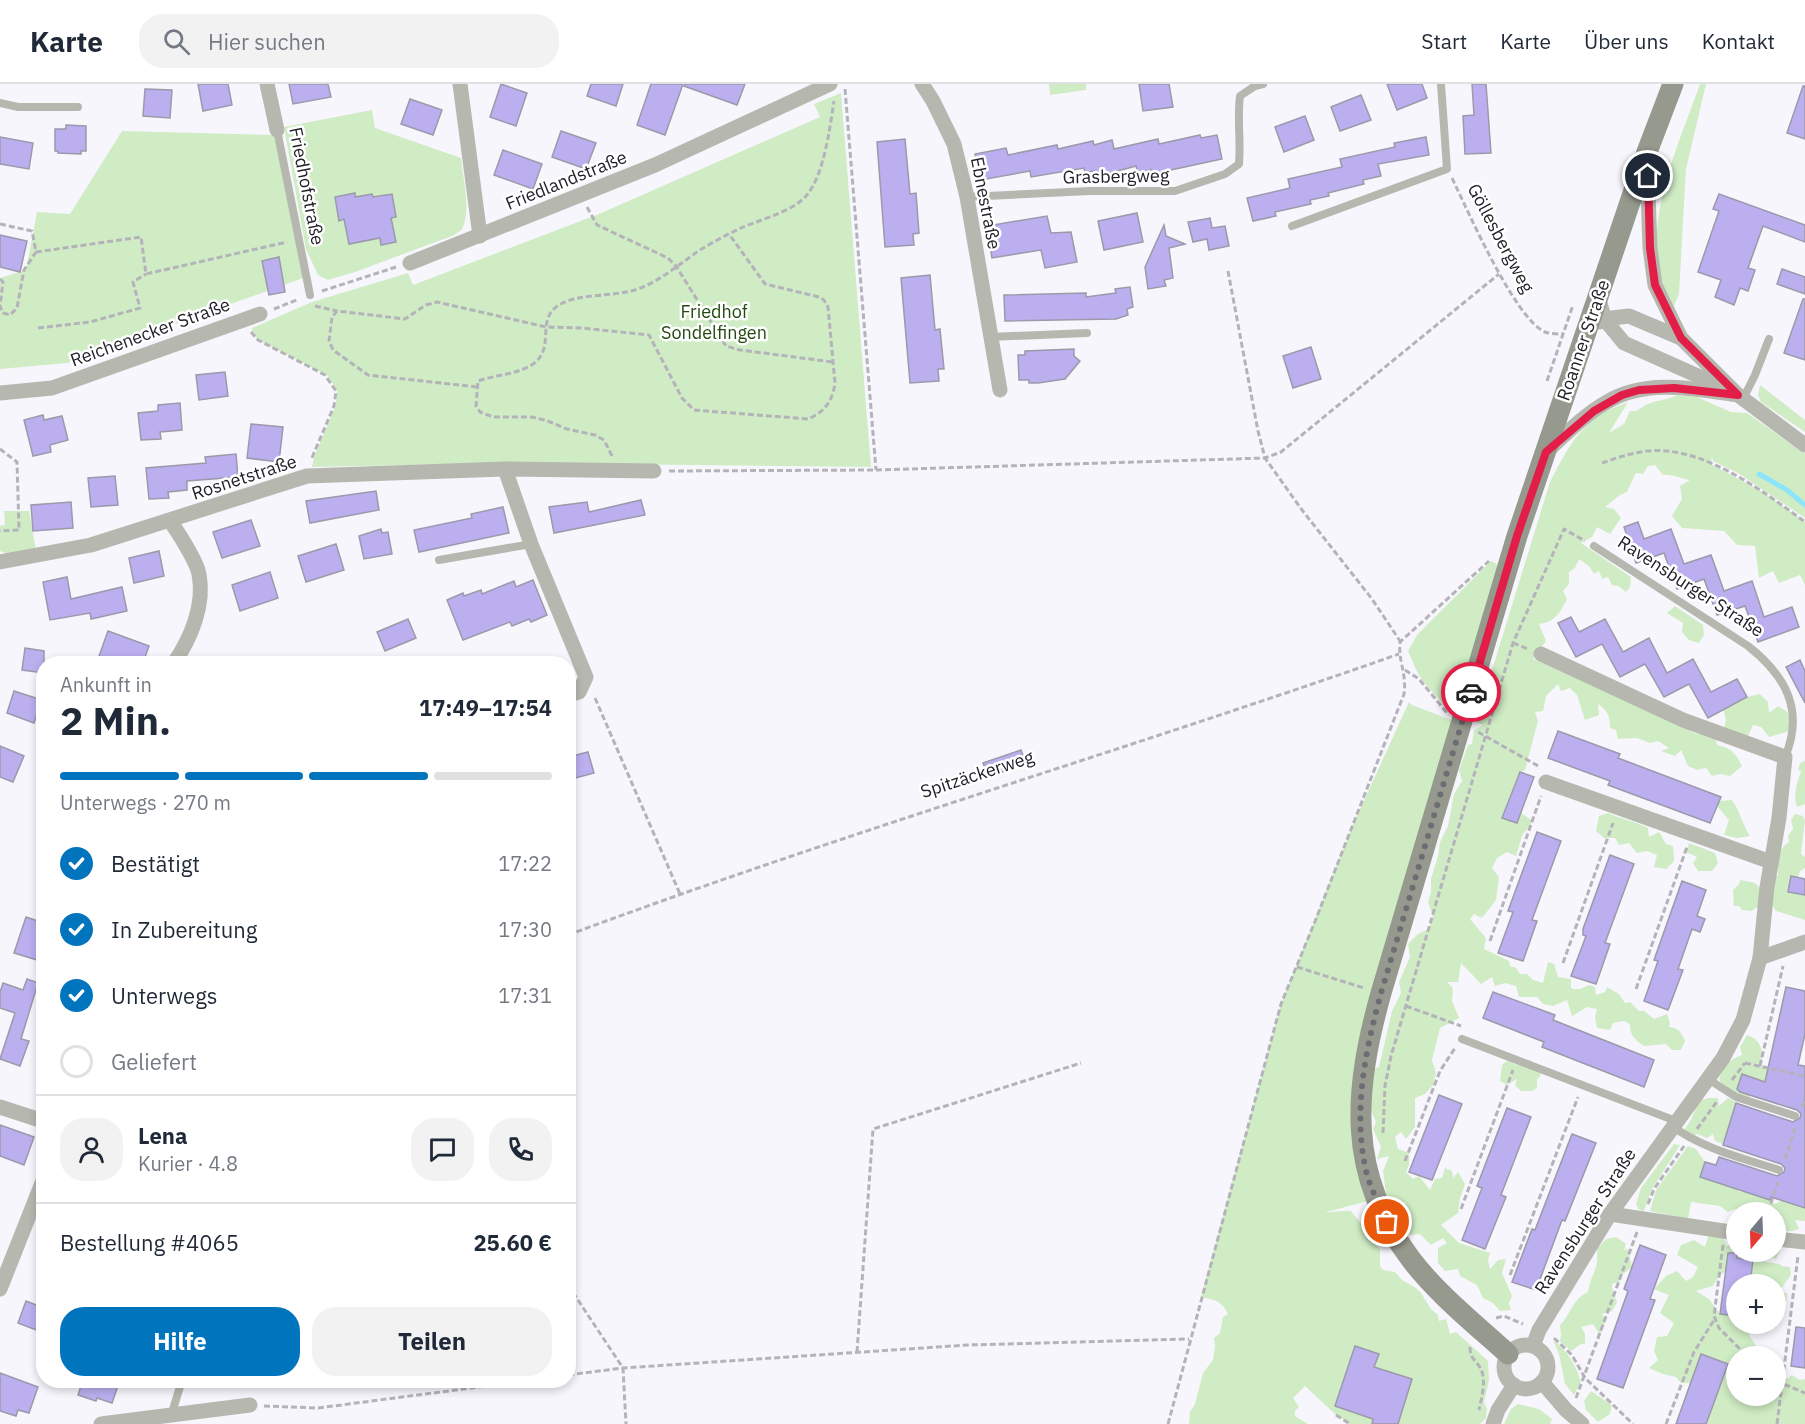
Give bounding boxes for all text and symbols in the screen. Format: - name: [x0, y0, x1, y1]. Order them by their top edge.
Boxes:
- search box: [139, 14, 559, 68]
- text: Karte: [30, 23, 103, 60]
- icon: search: [160, 25, 193, 58]
- text: Hier suchen: [208, 27, 326, 56]
- text: Start: [1421, 27, 1467, 55]
- text: Karte: [1500, 27, 1551, 55]
- text: Über uns: [1584, 27, 1669, 55]
- text: Kontakt: [1702, 27, 1775, 55]
- street label: Friedhofstraße: [284, 125, 330, 247]
- street label: Friedlandstraße: [502, 145, 630, 215]
- pin: [1622, 150, 1673, 201]
- street label: Ebnestraße: [966, 155, 1006, 251]
- icon: home: [1631, 159, 1664, 192]
- street label: Grasbergweg: [1062, 164, 1170, 188]
- street label: Göllesbergweg: [1463, 180, 1540, 297]
- street label: Roanner Straße: [1552, 276, 1614, 404]
- street label: Reichenecker Straße: [67, 292, 233, 372]
- park label: Friedhof Sondelfingen: [661, 300, 767, 344]
- street label: Rosnetstraße: [189, 449, 300, 505]
- street label: Ravensburger Straße: [1614, 530, 1769, 642]
- courier: [1441, 662, 1501, 722]
- text: Ankunft in: [60, 671, 152, 698]
- icon: car: [1455, 676, 1488, 709]
- text: 17:49–17:54: [419, 693, 552, 722]
- text: 2 Min.: [60, 695, 171, 746]
- street label: Spitzäckerweg: [918, 745, 1037, 803]
- text: Unterwegs · 270 m: [60, 789, 231, 816]
- icon: check: [60, 847, 93, 880]
- text: Bestätigt: [111, 849, 200, 878]
- text: 17:22: [498, 850, 552, 877]
- icon: check: [60, 913, 93, 946]
- text: In Zubereitung: [111, 915, 257, 944]
- text: 17:30: [498, 916, 552, 943]
- icon: check: [60, 979, 93, 1012]
- text: Unterwegs: [111, 981, 218, 1010]
- text: 17:31: [498, 982, 552, 1009]
- text: Geliefert: [111, 1047, 197, 1076]
- button: person: [60, 1118, 123, 1181]
- button: chat: [411, 1118, 474, 1181]
- button: phone: [489, 1118, 552, 1181]
- text: Lena: [138, 1121, 187, 1150]
- street label: Ravensburger Straße: [1529, 1143, 1641, 1298]
- text: Kurier · 4.8: [138, 1150, 238, 1177]
- pin: [1361, 1196, 1412, 1247]
- north arrow: [1726, 1202, 1786, 1262]
- map controls: [1726, 1202, 1786, 1406]
- icon: bag: [1370, 1205, 1403, 1238]
- text: Bestellung #4065: [60, 1228, 239, 1257]
- text: 25.60 €: [473, 1228, 552, 1257]
- button: +: [1726, 1274, 1786, 1334]
- button: Hilfe: [60, 1307, 300, 1376]
- button: Teilen: [312, 1307, 552, 1376]
- button: −: [1726, 1346, 1786, 1406]

